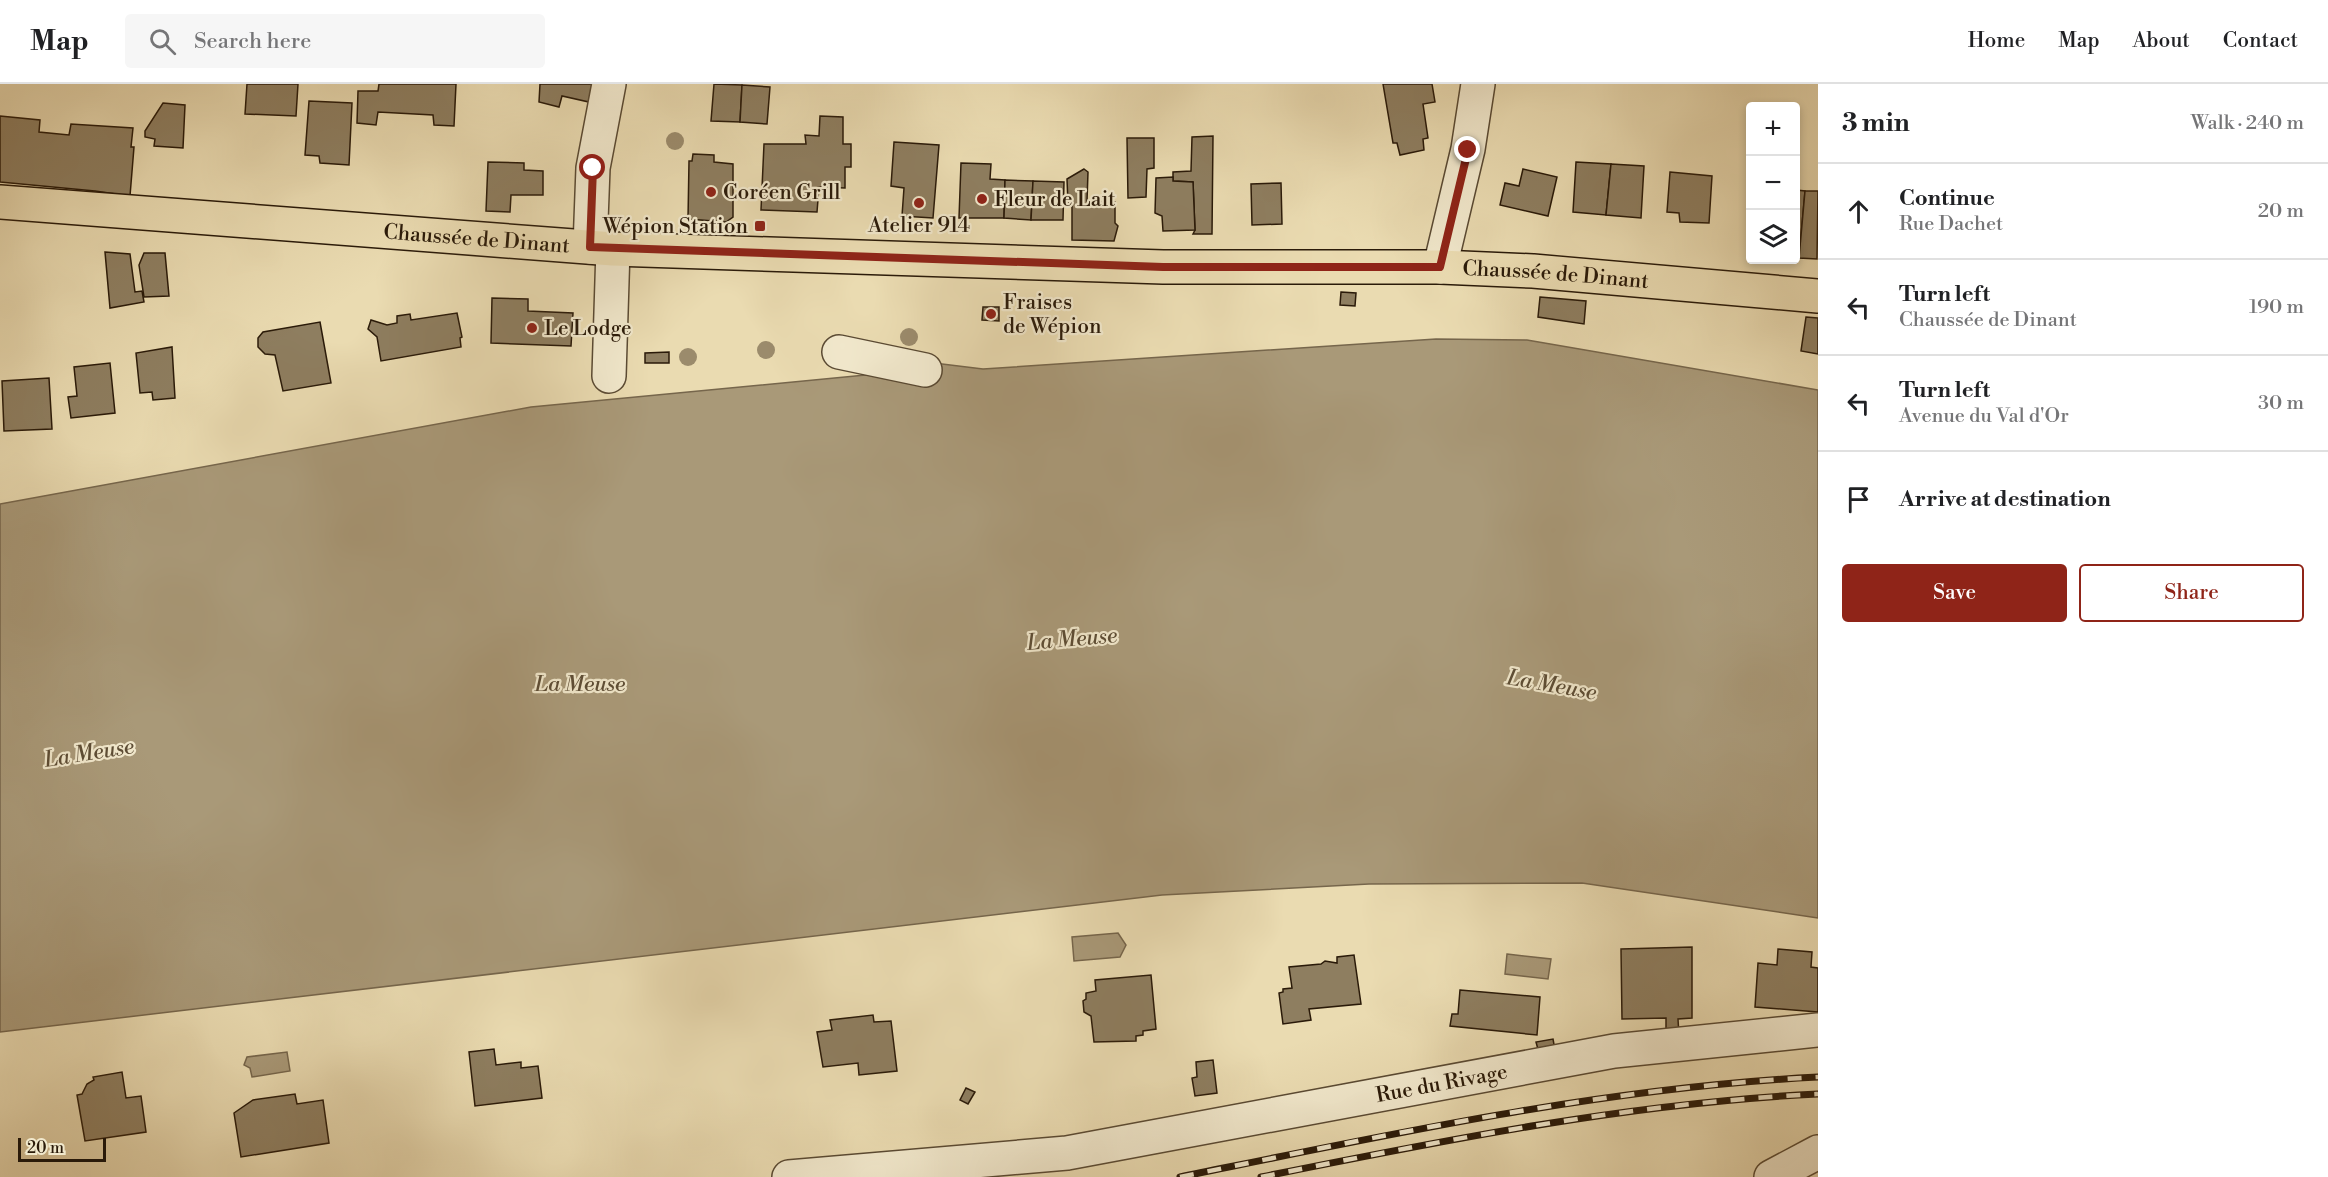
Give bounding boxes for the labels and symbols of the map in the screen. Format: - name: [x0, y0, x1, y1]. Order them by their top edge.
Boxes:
- route end: [1454, 136, 1480, 162]
- route start: [579, 154, 605, 180]
- place label: Coréen Grill: [723, 180, 841, 206]
- marker: Coréen Grill: [704, 185, 718, 199]
- place label: Fleur de Lait: [994, 187, 1116, 213]
- marker: Fleur de Lait: [975, 192, 989, 206]
- marker: Atelier 914: [912, 196, 926, 210]
- place label: Atelier 914: [867, 213, 970, 239]
- place label: Wépion Station: [602, 214, 748, 240]
- street label: Chaussée de Dinant: [382, 219, 571, 260]
- marker: Wépion Station: [753, 219, 767, 233]
- street label: Chaussée de Dinant: [1462, 256, 1650, 295]
- place label: Fraises de Wépion: [1003, 290, 1102, 340]
- marker: Fraises de Wépion: [984, 307, 998, 321]
- place label: Le Lodge: [544, 316, 632, 342]
- marker: Le Lodge: [525, 321, 539, 335]
- water label: La Meuse: [1025, 622, 1118, 657]
- water label: La Meuse: [1504, 664, 1599, 707]
- water label: La Meuse: [534, 671, 625, 698]
- water label: La Meuse: [41, 733, 136, 774]
- street label: Rue du Rivage: [1374, 1059, 1510, 1109]
- scale bar: [18, 1135, 106, 1162]

